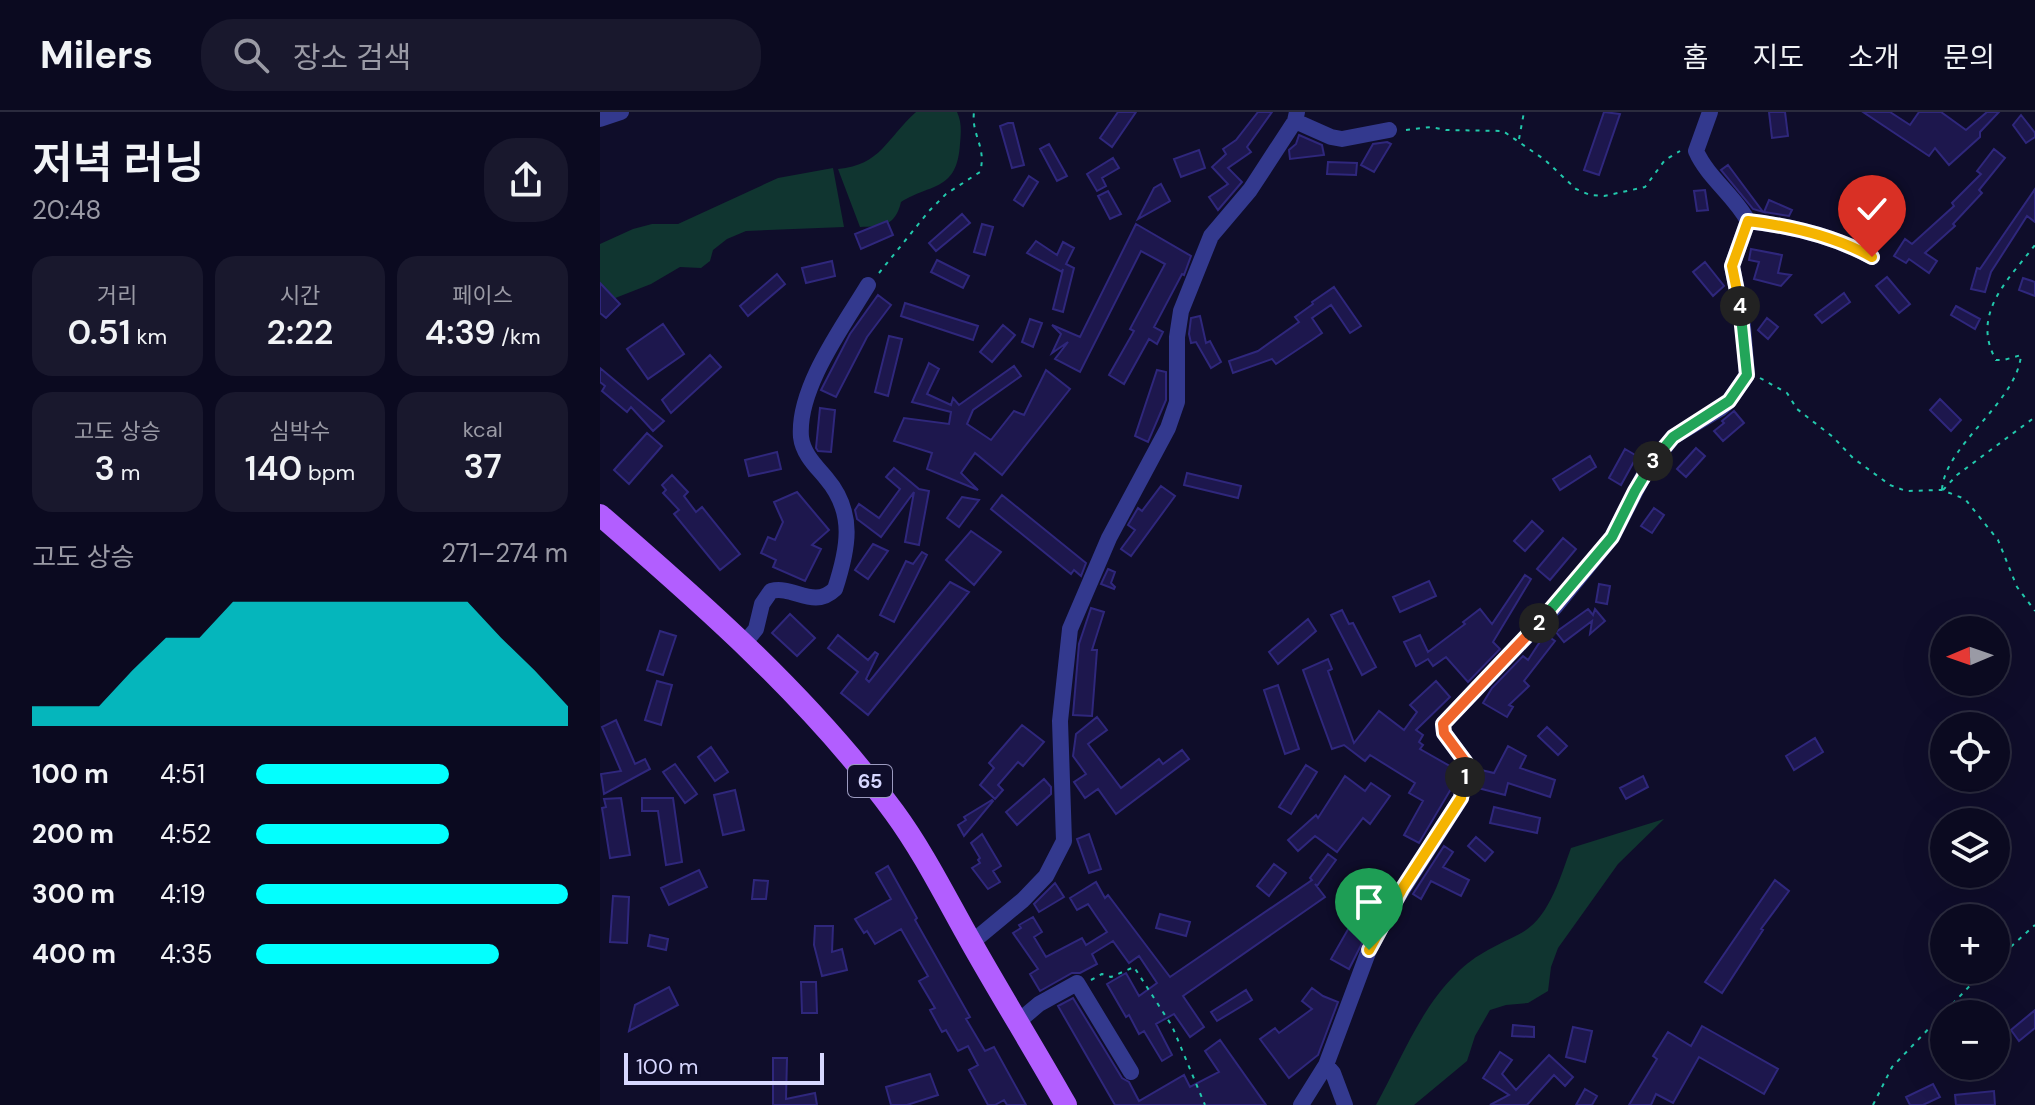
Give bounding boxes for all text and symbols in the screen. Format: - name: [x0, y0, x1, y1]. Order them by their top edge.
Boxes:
- search box: [201, 19, 761, 91]
- text: Milers: [40, 30, 153, 80]
- icon: search: [229, 33, 273, 77]
- text: 장소 검색: [293, 38, 411, 77]
- text: 홈: [1683, 39, 1708, 76]
- text: 지도: [1752, 39, 1804, 76]
- text: 소개: [1848, 39, 1899, 76]
- text: 문의: [1943, 39, 1995, 76]
- text: 저녁 러닝: [32, 134, 205, 192]
- button: share: [484, 138, 568, 222]
- pin: [1838, 175, 1906, 257]
- icon: check: [1850, 187, 1894, 231]
- text: 20:48: [32, 193, 101, 227]
- text: 거리: [97, 281, 138, 310]
- text: 시간: [280, 281, 320, 310]
- text: 페이스: [452, 281, 513, 310]
- pin: 4: [1720, 286, 1760, 326]
- text: 4: [1733, 291, 1747, 320]
- text: 0.51: [67, 310, 131, 355]
- text: 2:22: [267, 310, 333, 355]
- text: 4:39: [425, 310, 496, 355]
- text: km: [131, 322, 167, 351]
- text: /km: [496, 322, 541, 351]
- text: kcal: [463, 415, 503, 444]
- text: 고도 상승: [74, 417, 161, 446]
- text: 심박수: [270, 417, 330, 446]
- pin: 3: [1633, 441, 1673, 481]
- text: 37: [464, 444, 502, 489]
- text: 3: [94, 446, 115, 491]
- text: 140: [245, 446, 302, 491]
- text: 3: [1646, 446, 1660, 475]
- text: m: [115, 458, 140, 487]
- text: bpm: [302, 458, 355, 487]
- text: 271–274 m: [441, 536, 568, 570]
- text: 고도 상승: [32, 540, 135, 574]
- pin: 2: [1519, 603, 1559, 643]
- text: 2: [1533, 608, 1545, 637]
- north arrow: [1930, 616, 2010, 696]
- map controls: [1930, 616, 2010, 1080]
- button: locate: [1930, 712, 2010, 792]
- text: 100 m: [32, 757, 109, 791]
- text: 4:51: [160, 757, 205, 791]
- pin: 1: [1445, 757, 1485, 797]
- text: 1: [1461, 762, 1469, 791]
- road number: 65: [848, 765, 892, 797]
- button: layers: [1930, 808, 2010, 888]
- text: 200 m: [32, 817, 114, 851]
- text: 4:52: [160, 817, 211, 851]
- pin: [1335, 868, 1403, 950]
- text: 300 m: [32, 877, 115, 911]
- text: 4:19: [160, 877, 205, 911]
- icon: arrive: [1347, 880, 1391, 924]
- button: +: [1930, 904, 2010, 984]
- text: 400 m: [32, 937, 116, 971]
- text: 4:35: [160, 937, 212, 971]
- button: −: [1930, 1000, 2010, 1080]
- scale bar: [624, 1049, 824, 1085]
- text: 100 m: [636, 1052, 698, 1081]

